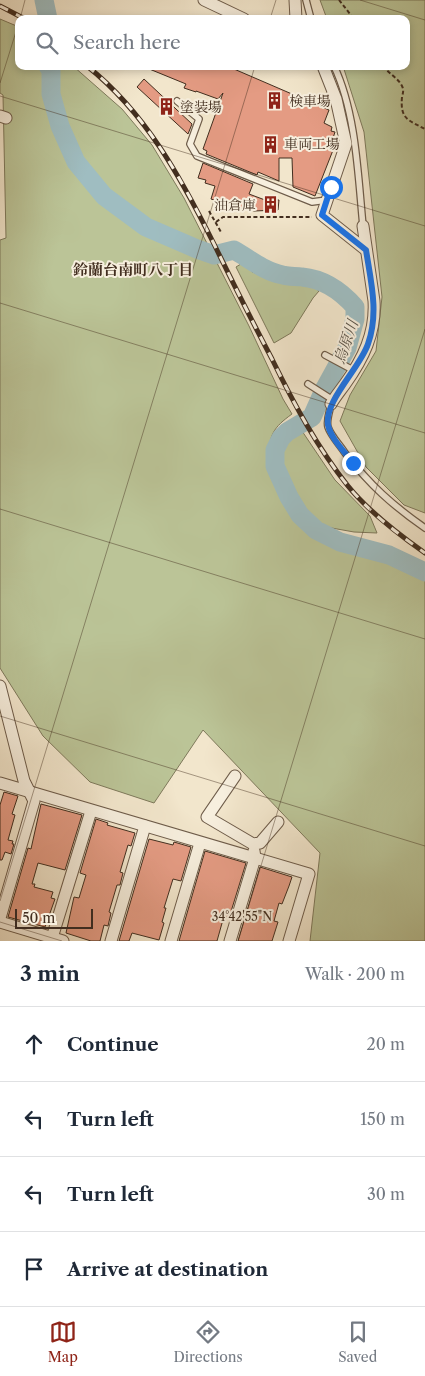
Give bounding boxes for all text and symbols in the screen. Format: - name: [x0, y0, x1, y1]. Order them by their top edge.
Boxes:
- search box: [15, 15, 410, 70]
- icon: search: [33, 29, 61, 57]
- text: Search here: [73, 31, 181, 54]
- building icon: 検車場: [265, 91, 285, 111]
- place label: 検車場: [289, 92, 331, 110]
- building icon: 塗装場: [156, 97, 176, 117]
- place label: 塗装場: [180, 98, 222, 116]
- building icon: 車両工場: [260, 134, 280, 154]
- place label: 車両工場: [284, 135, 340, 153]
- route start: [320, 176, 343, 199]
- building icon: 油倉庫: [260, 195, 280, 215]
- place label: 油倉庫: [214, 196, 256, 214]
- district label: 鈴蘭台南町八丁目: [73, 260, 193, 279]
- water label: 烏原川: [329, 316, 362, 366]
- route end: [342, 452, 365, 475]
- scale bar: [15, 906, 92, 929]
- text: 50 m: [22, 909, 55, 927]
- text: 34°42'55"N: [212, 909, 272, 924]
- text: 3 min: [20, 961, 80, 986]
- text: Walk · 200 m: [305, 964, 405, 984]
- icon: ahead: [20, 1030, 48, 1058]
- text: Continue: [67, 1033, 159, 1056]
- text: 20 m: [366, 1034, 405, 1054]
- icon: left: [20, 1105, 48, 1133]
- text: Turn left: [67, 1108, 154, 1131]
- text: 150 m: [360, 1109, 405, 1129]
- icon: left: [20, 1180, 48, 1208]
- text: Turn left: [67, 1183, 154, 1206]
- text: 30 m: [367, 1184, 405, 1204]
- icon: arrive: [20, 1255, 48, 1283]
- text: Arrive at destination: [67, 1258, 268, 1281]
- tab: Map: [48, 1318, 78, 1366]
- tab: Directions: [173, 1318, 243, 1366]
- tab: Saved: [338, 1318, 377, 1366]

